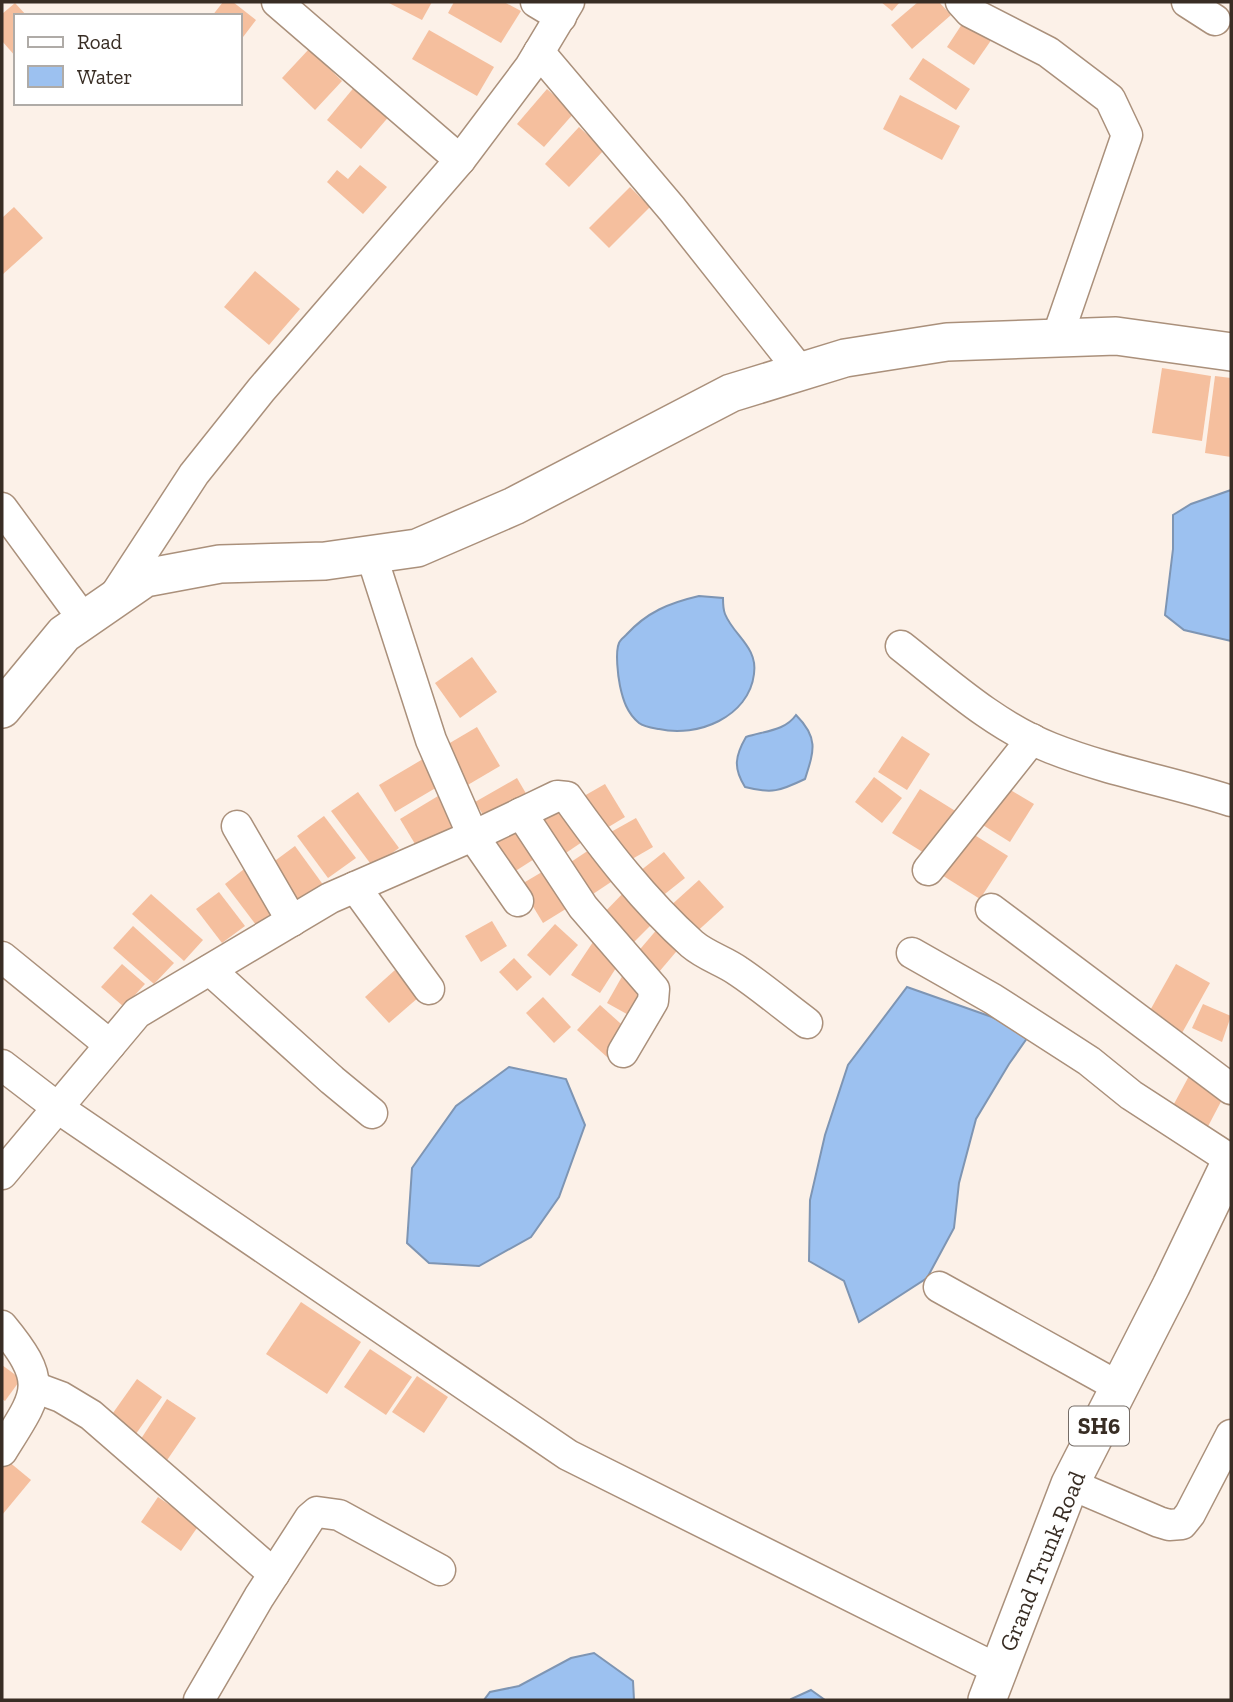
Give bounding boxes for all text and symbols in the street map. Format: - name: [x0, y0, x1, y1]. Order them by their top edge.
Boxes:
- legend: [14, 14, 242, 105]
- text: Road: [77, 29, 123, 54]
- text: Water: [77, 64, 132, 89]
- road number: SH6: [1069, 1406, 1129, 1446]
- street label: Grand Trunk Road: [993, 1467, 1091, 1655]

